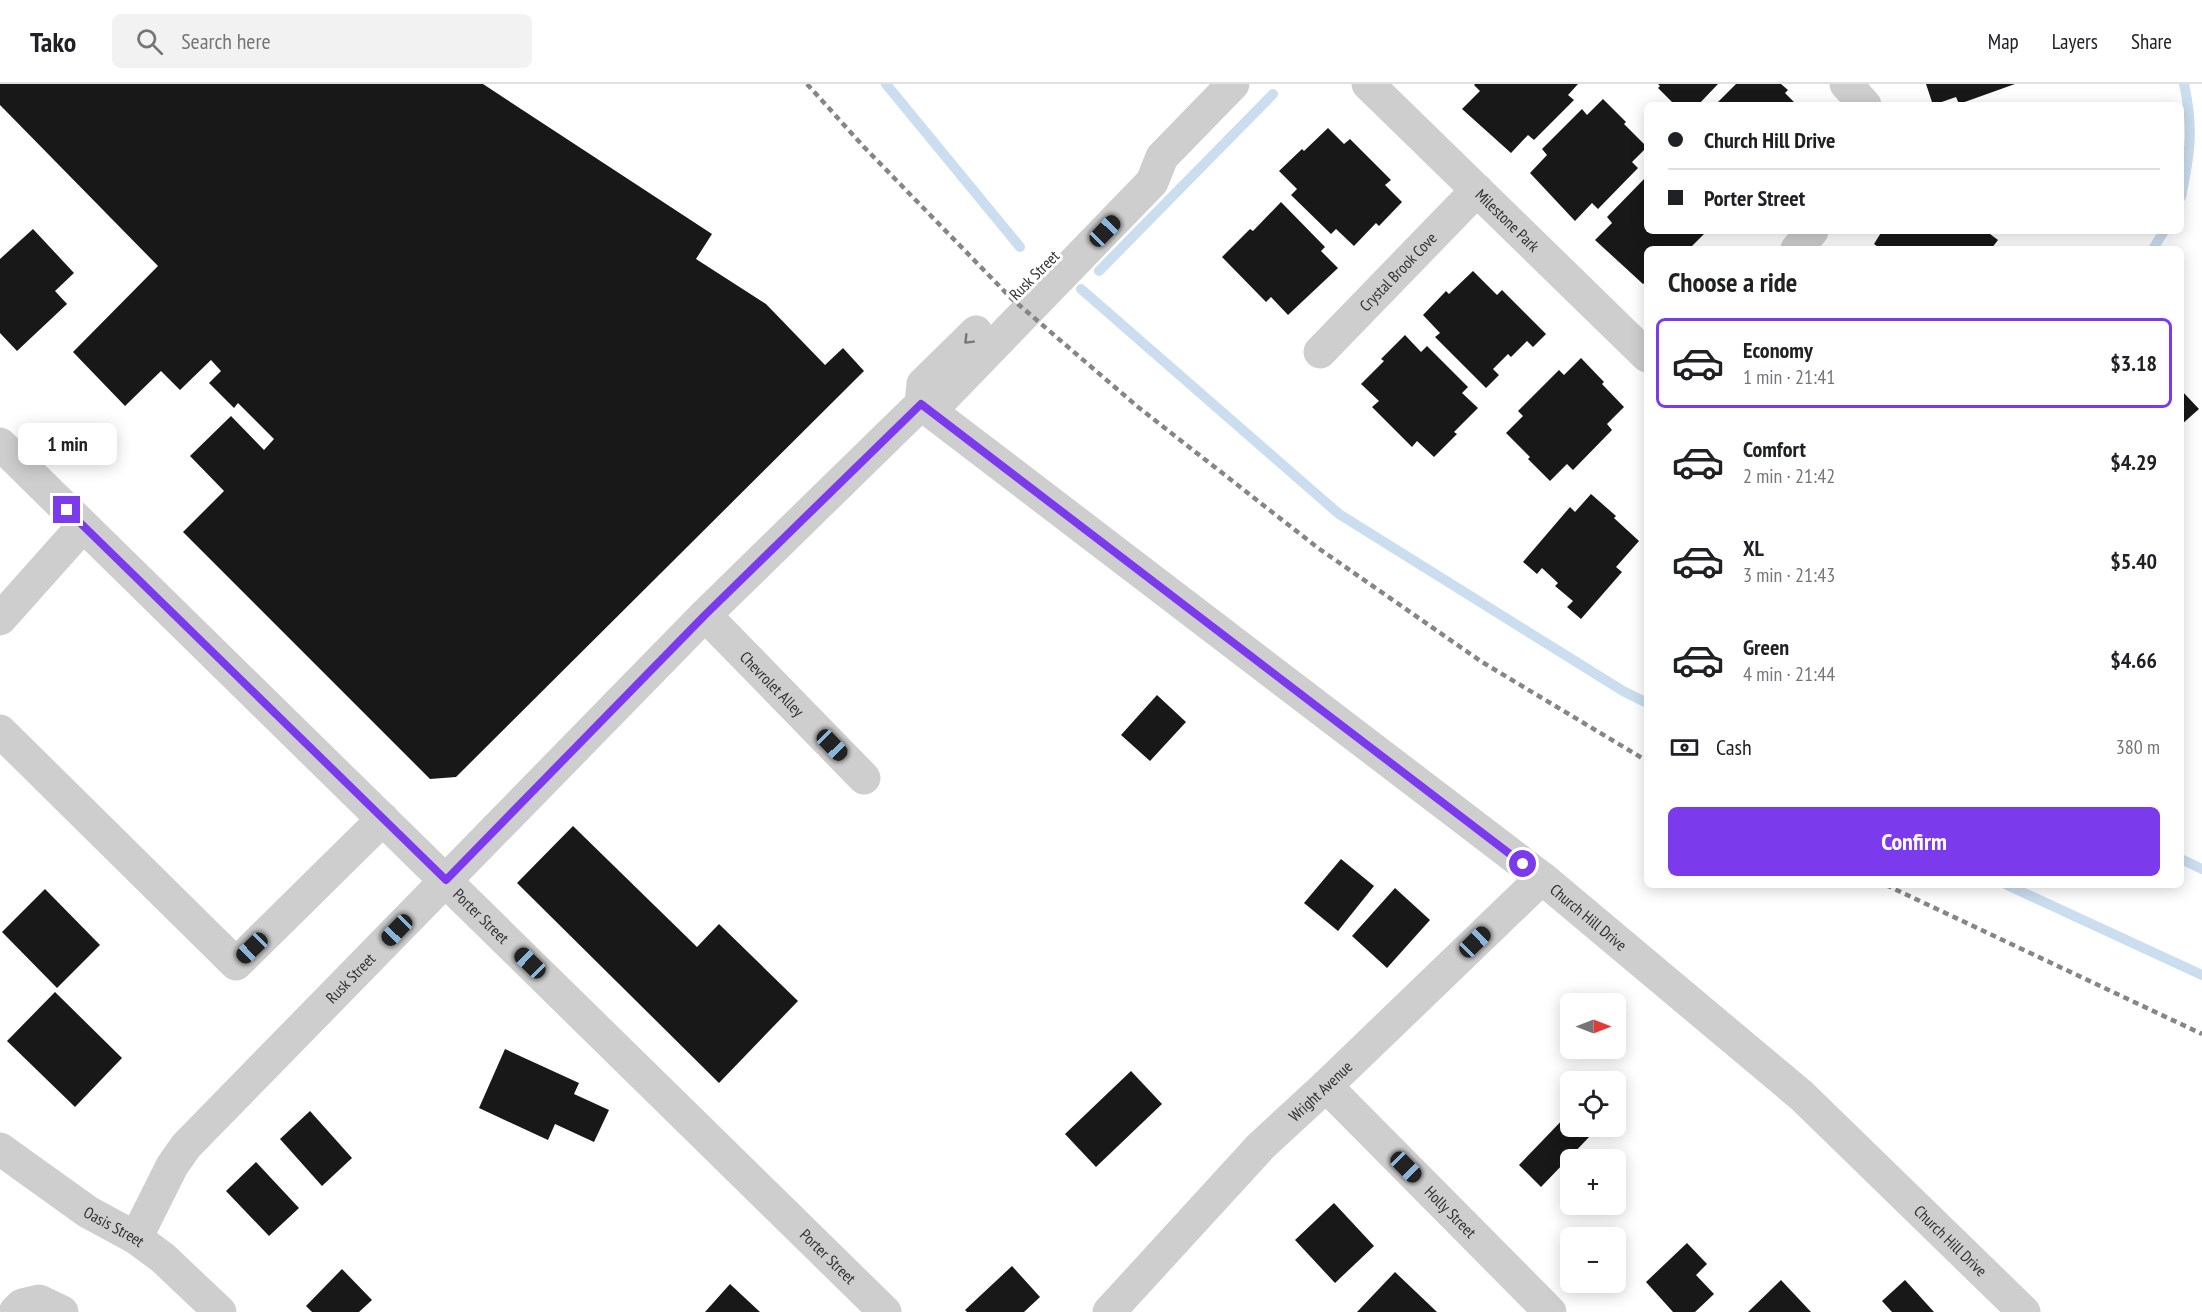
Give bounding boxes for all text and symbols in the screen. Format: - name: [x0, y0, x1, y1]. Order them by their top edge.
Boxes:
- search box: [112, 14, 532, 68]
- text: Tako: [30, 23, 76, 60]
- icon: search: [133, 25, 166, 58]
- text: Search here: [181, 27, 271, 55]
- text: Map: [1988, 28, 2019, 55]
- text: Layers: [2052, 28, 2098, 55]
- text: Share: [2131, 28, 2172, 55]
- text: Church Hill Drive: [1704, 126, 1835, 154]
- text: Porter Street: [1704, 184, 1805, 212]
- street label: Milestone Park: [1471, 185, 1544, 256]
- car: [1086, 212, 1124, 250]
- street label: Crystal Brook Cove: [1355, 228, 1441, 315]
- street label: Rusk Street: [1005, 245, 1064, 304]
- text: Choose a ride: [1668, 265, 1797, 299]
- one-way arrow: [964, 333, 975, 344]
- icon: car: [1671, 336, 1725, 390]
- text: Economy: [1743, 336, 1813, 364]
- text: $3.18: [2110, 349, 2157, 377]
- text: 1 min · 21:41: [1743, 364, 1835, 390]
- callout: 1 min: [17, 423, 116, 465]
- text: 1 min: [47, 431, 88, 457]
- icon: car: [1671, 435, 1725, 489]
- text: Comfort: [1743, 435, 1806, 463]
- text: $4.29: [2110, 448, 2157, 476]
- text: 2 min · 21:42: [1743, 463, 1835, 489]
- route end: [53, 496, 80, 523]
- icon: car: [1671, 534, 1725, 588]
- text: XL: [1743, 534, 1764, 562]
- text: $5.40: [2110, 547, 2157, 575]
- text: 3 min · 21:43: [1743, 562, 1835, 588]
- icon: car: [1671, 633, 1725, 687]
- text: Green: [1743, 633, 1789, 661]
- text: $4.66: [2110, 646, 2157, 674]
- street label: Chevrolet Alley: [736, 647, 808, 721]
- text: 4 min · 21:44: [1743, 661, 1835, 687]
- car: [813, 726, 851, 764]
- icon: cash: [1668, 731, 1701, 764]
- text: Cash: [1716, 733, 1752, 761]
- text: 380 m: [2116, 734, 2160, 760]
- button: Confirm: [1668, 807, 2160, 876]
- route start: [1509, 850, 1536, 877]
- street label: Church Hill Drive: [1546, 879, 1631, 955]
- street label: Porter Street: [449, 884, 514, 948]
- car: [378, 911, 416, 949]
- car: [1456, 923, 1494, 961]
- car: [233, 929, 271, 967]
- car: [511, 944, 549, 982]
- street label: Rusk Street: [321, 948, 380, 1007]
- north arrow: [1560, 993, 1626, 1059]
- map controls: [1560, 993, 1626, 1293]
- street label: Wright Avenue: [1284, 1056, 1356, 1126]
- button: locate: [1560, 1071, 1626, 1137]
- car: [1387, 1148, 1425, 1186]
- button: +: [1560, 1149, 1626, 1215]
- street label: Holly Street: [1421, 1182, 1481, 1242]
- street label: Church Hill Drive: [1910, 1201, 1991, 1281]
- street label: Oasis Street: [80, 1202, 149, 1251]
- street label: Porter Street: [796, 1224, 861, 1288]
- button: −: [1560, 1227, 1626, 1293]

